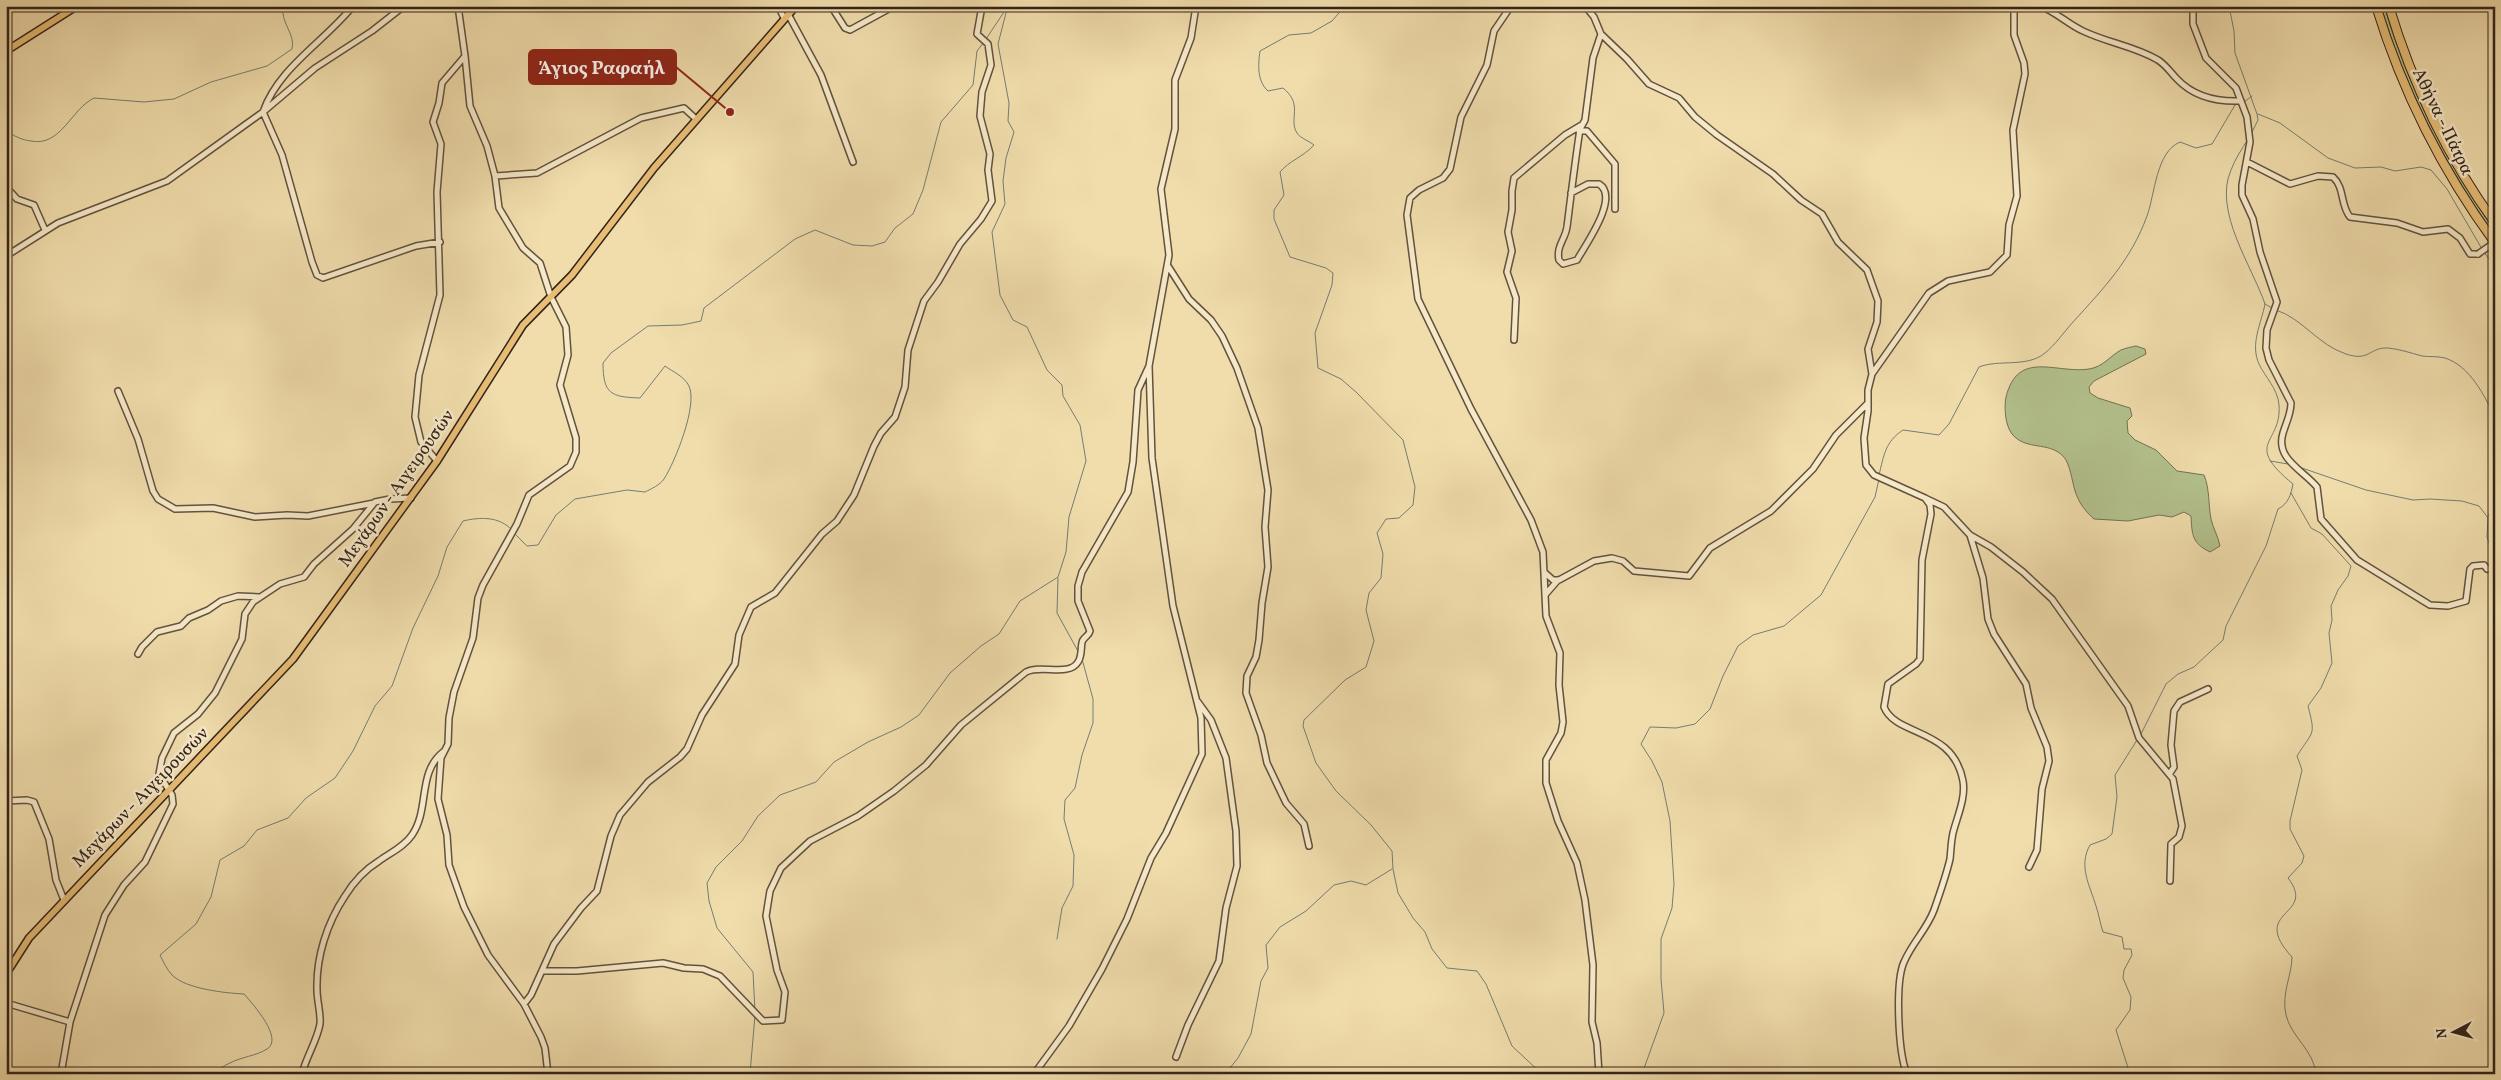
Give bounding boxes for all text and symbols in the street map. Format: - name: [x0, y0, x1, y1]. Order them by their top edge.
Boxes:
- callout: Άγιος Ραφαήλ: [529, 50, 676, 84]
- text: Άγιος Ραφαήλ: [538, 56, 666, 82]
- street label: Αθήνα - Πάτρα: [2405, 64, 2479, 180]
- street label: Μεγάρων - Αιγειρουσών: [333, 405, 461, 573]
- street label: Μεγάρων - Αιγειρουσών: [67, 722, 215, 874]
- north arrow: [2428, 1008, 2478, 1058]
- text: N: [2433, 1027, 2453, 1039]

